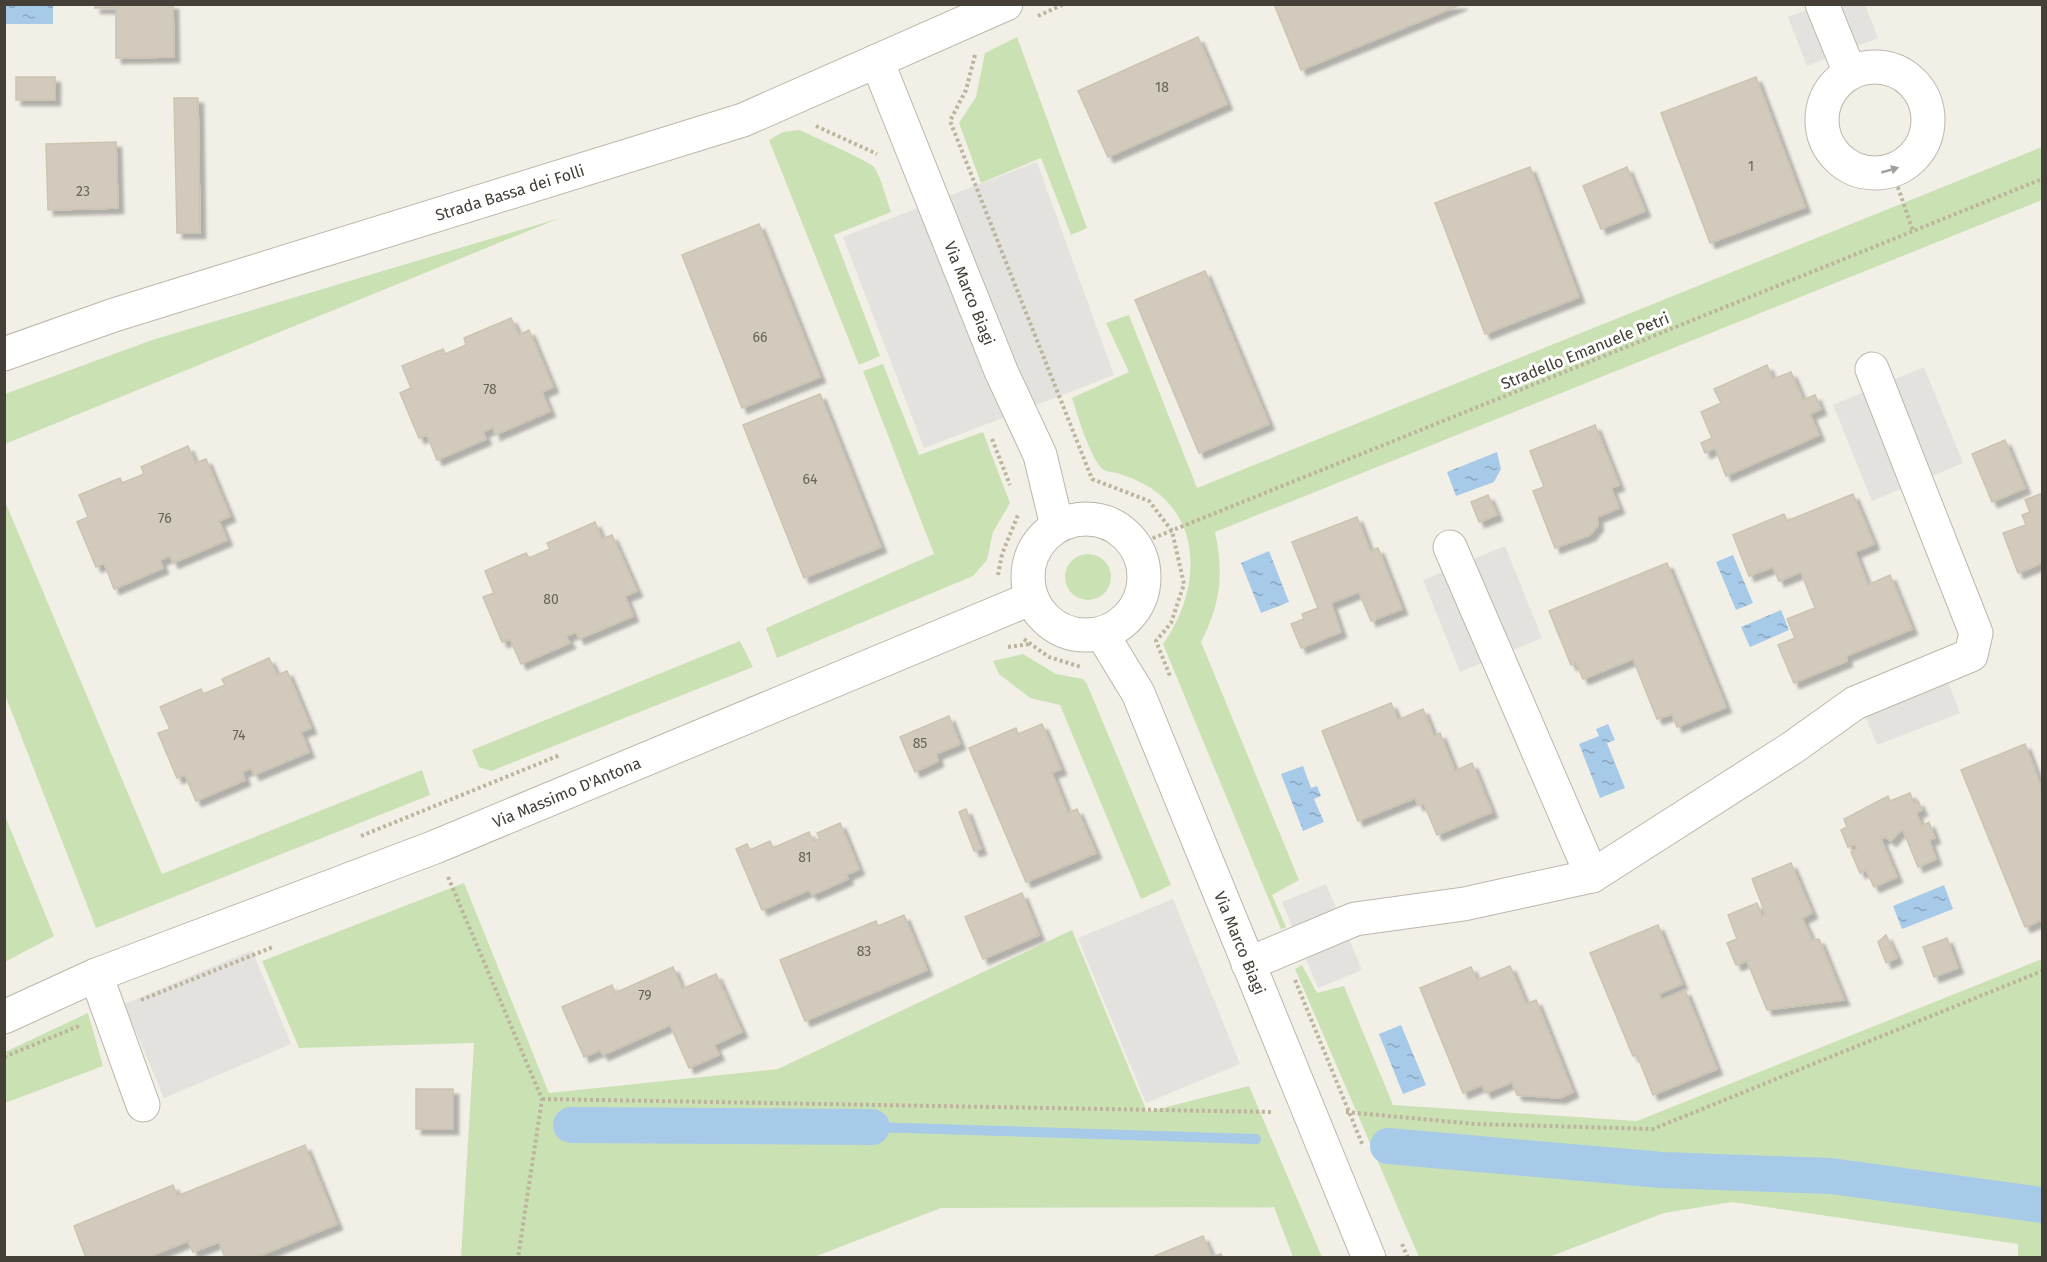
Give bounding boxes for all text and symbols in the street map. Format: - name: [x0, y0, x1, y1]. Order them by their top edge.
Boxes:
- house number: 18: [1155, 79, 1169, 96]
- house number: 1: [1748, 158, 1754, 175]
- street label: Strada Bassa dei Folli: [433, 160, 587, 224]
- one-way arrow: [1881, 165, 1899, 174]
- house number: 23: [76, 183, 90, 200]
- street label: Via Marco Biagi: [941, 239, 999, 348]
- street label: Stradello Emanuele Petri: [1498, 309, 1672, 393]
- house number: 66: [753, 329, 767, 346]
- house number: 78: [483, 381, 497, 398]
- house number: 64: [803, 471, 818, 488]
- house number: 76: [158, 510, 172, 527]
- house number: 80: [543, 591, 559, 608]
- house number: 74: [232, 727, 246, 744]
- house number: 85: [913, 735, 927, 752]
- street label: Via Massimo D'Antona: [490, 753, 644, 832]
- house number: 81: [798, 849, 812, 866]
- street label: Via Marco Biagi: [1211, 888, 1270, 997]
- house number: 83: [857, 943, 871, 960]
- house number: 79: [638, 987, 652, 1004]

